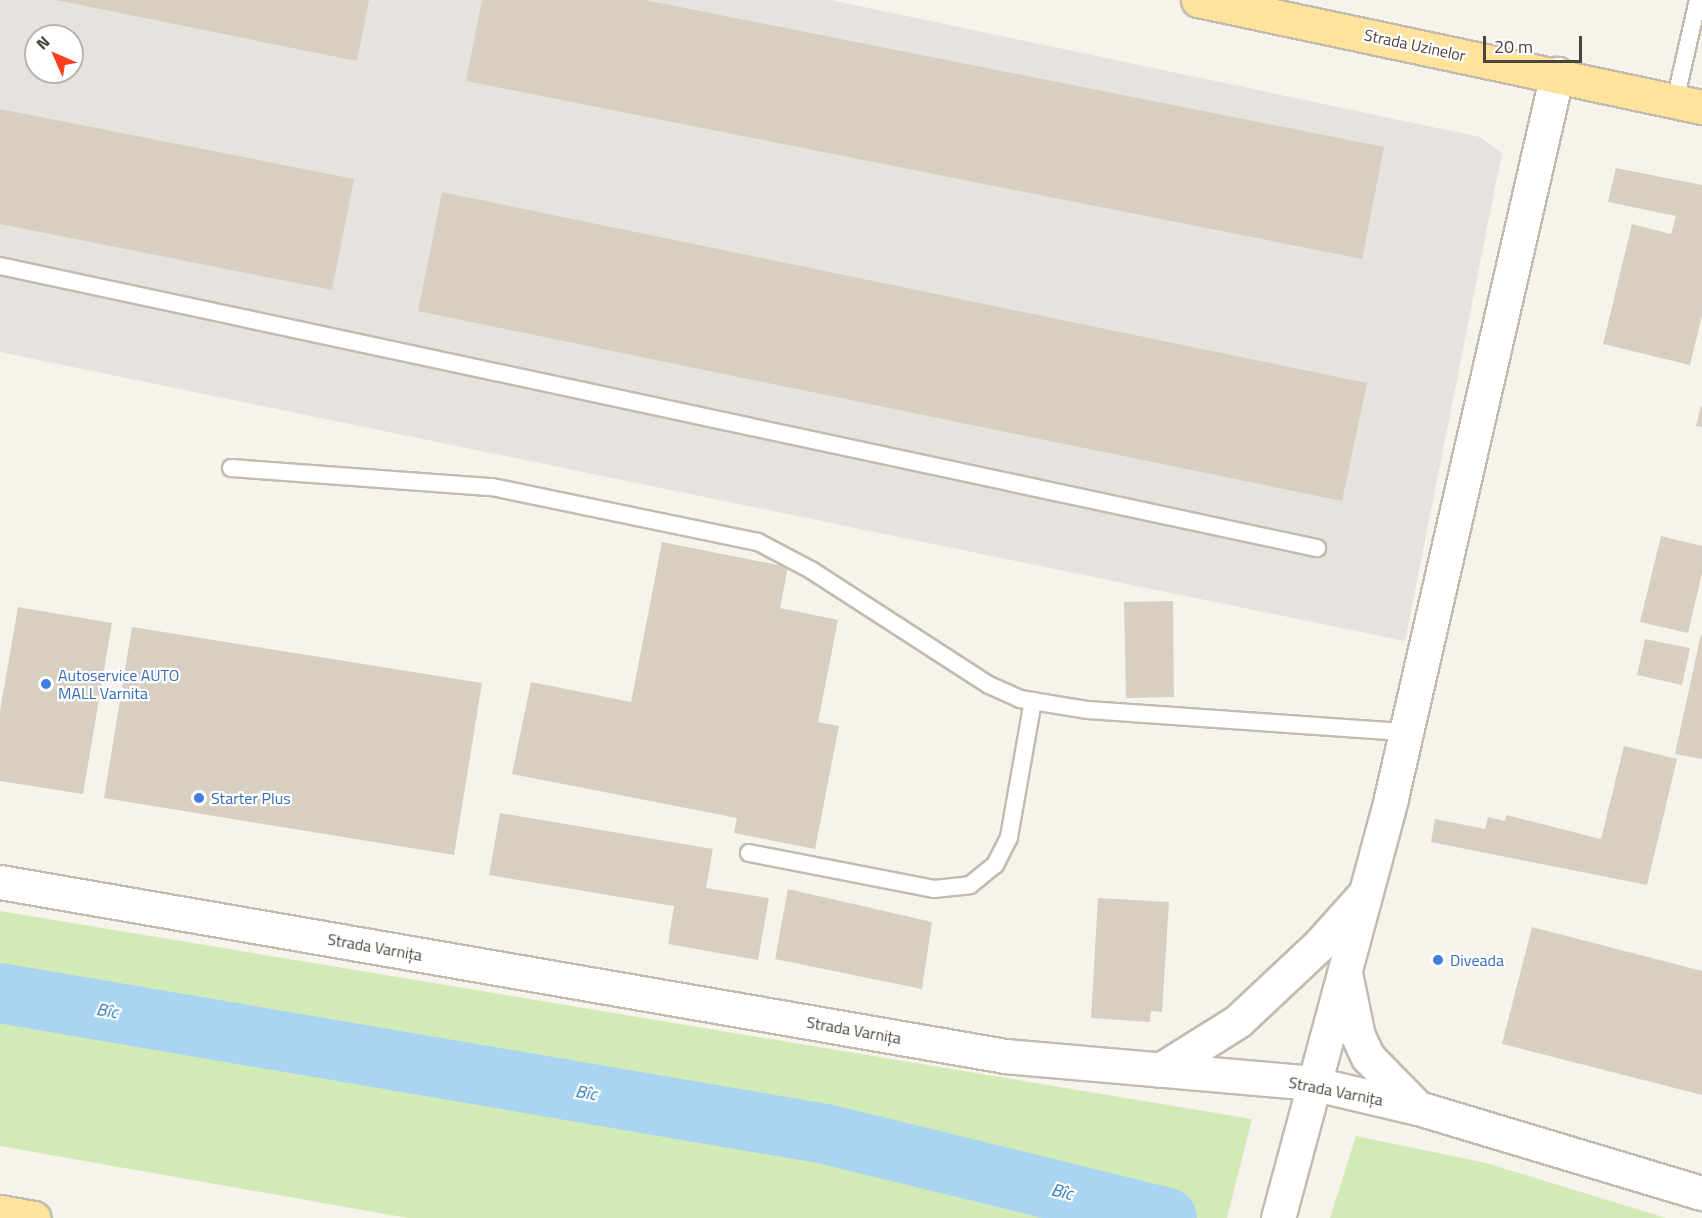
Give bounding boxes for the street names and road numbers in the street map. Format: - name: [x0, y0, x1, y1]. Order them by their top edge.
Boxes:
- street label: Strada Uzinelor: [1363, 25, 1467, 65]
- street label: Strada Varnița: [326, 929, 424, 965]
- street label: Strada Varnița: [805, 1012, 903, 1048]
- street label: Strada Varnița: [1287, 1072, 1385, 1110]

